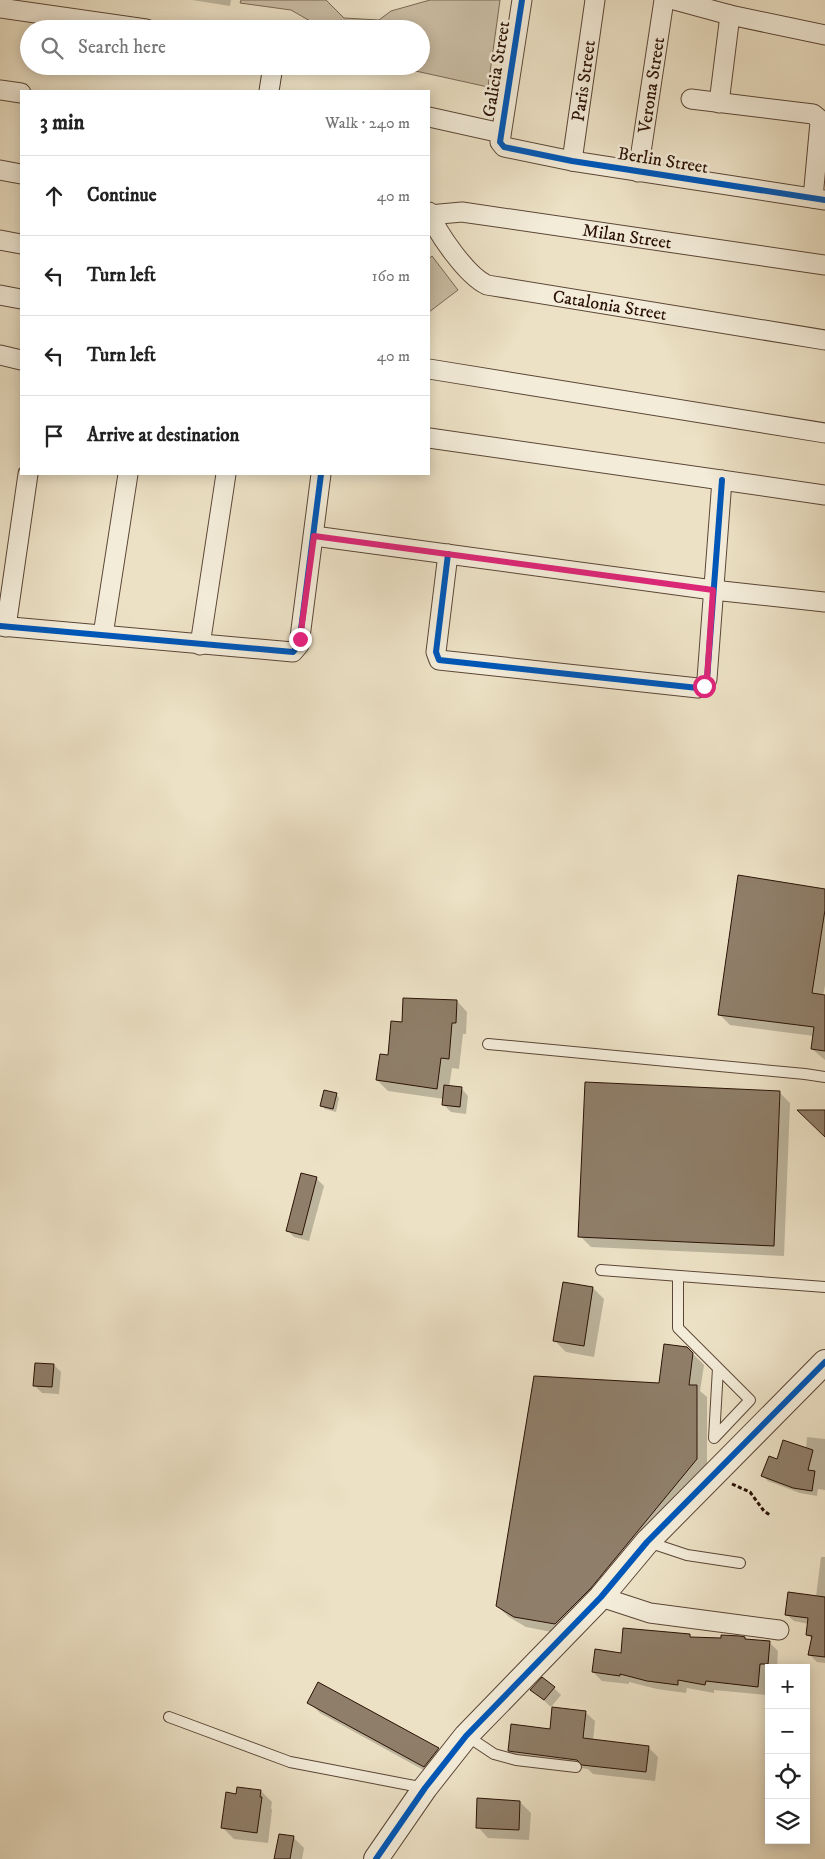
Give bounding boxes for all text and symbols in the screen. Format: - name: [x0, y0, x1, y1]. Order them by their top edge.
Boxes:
- street label: Galicia Street: [479, 19, 515, 119]
- search box: [20, 20, 430, 75]
- icon: search: [38, 34, 66, 62]
- street label: Verona Street: [634, 35, 670, 136]
- text: Search here: [78, 36, 166, 59]
- street label: Paris Street: [568, 39, 601, 123]
- text: 3 min: [40, 110, 85, 136]
- text: Walk · 240 m: [325, 113, 410, 133]
- street label: Berlin Street: [616, 143, 710, 179]
- icon: ahead: [40, 182, 68, 210]
- text: Continue: [87, 184, 157, 207]
- text: 40 m: [377, 186, 410, 206]
- street label: Milan Street: [581, 220, 673, 255]
- icon: left: [40, 262, 68, 290]
- text: Turn left: [87, 264, 156, 287]
- text: 160 m: [372, 266, 410, 286]
- street label: Catalonia Street: [551, 286, 669, 326]
- icon: left: [40, 342, 68, 370]
- text: Turn left: [87, 344, 156, 367]
- text: 40 m: [377, 346, 410, 366]
- icon: arrive: [40, 422, 68, 450]
- text: Arrive at destination: [87, 424, 239, 447]
- route end: [289, 628, 312, 651]
- route start: [693, 675, 716, 698]
- map controls: [765, 1664, 810, 1844]
- button: +: [765, 1664, 810, 1709]
- button: −: [765, 1709, 810, 1754]
- button: locate: [765, 1754, 810, 1799]
- button: layers: [765, 1799, 810, 1844]

